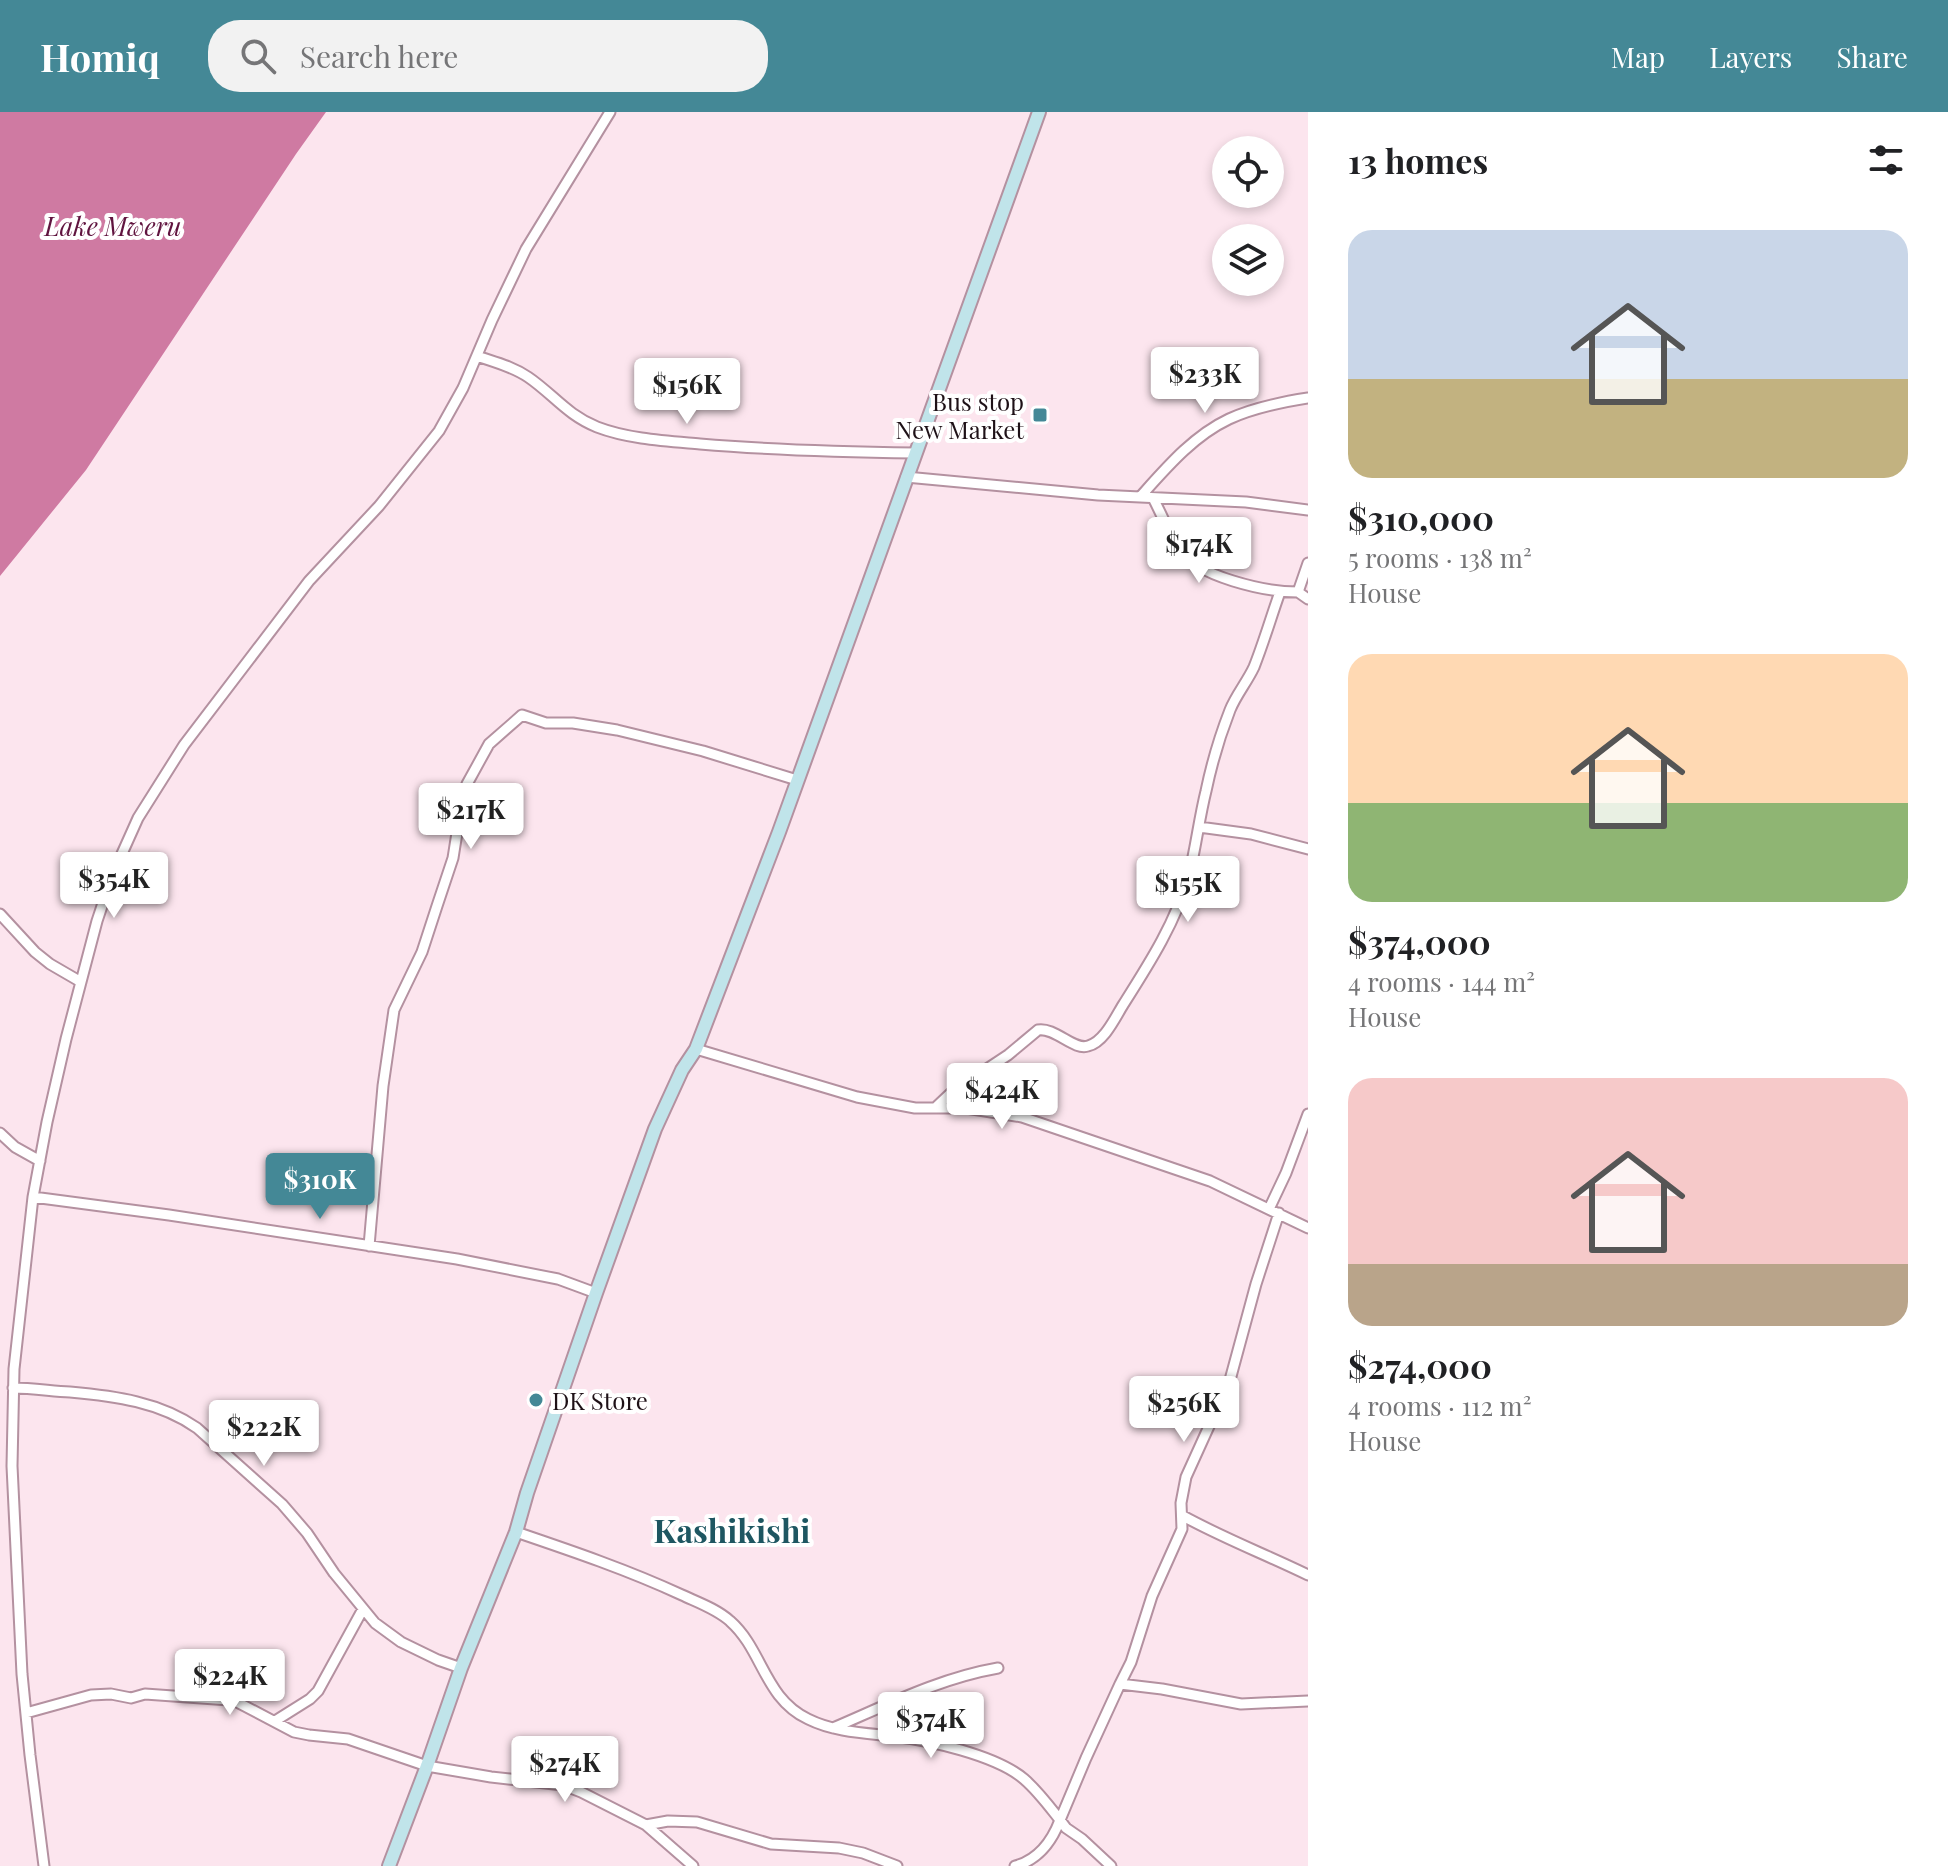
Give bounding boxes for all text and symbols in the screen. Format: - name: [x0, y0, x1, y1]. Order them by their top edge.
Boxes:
- search box: [208, 20, 768, 92]
- text: Homiq: [40, 31, 160, 82]
- icon: search: [236, 34, 280, 78]
- text: Search here: [300, 36, 458, 76]
- text: Map: [1611, 38, 1665, 75]
- text: Layers: [1709, 38, 1792, 75]
- text: Share: [1836, 38, 1908, 75]
- map controls: [1212, 136, 1284, 296]
- button: locate: [1212, 136, 1284, 208]
- text: 13 homes: [1348, 137, 1488, 183]
- icon: filters: [1864, 138, 1908, 182]
- water label: Lake Mweru: [43, 208, 182, 243]
- button: layers: [1212, 224, 1284, 296]
- icon: home: [1556, 282, 1700, 426]
- pin: $233K: [1149, 347, 1261, 415]
- text: $233K: [1169, 355, 1241, 390]
- pin: $156K: [631, 358, 743, 426]
- text: $156K: [652, 366, 722, 401]
- place label: Bus stop New Market: [896, 385, 1024, 445]
- marker: Bus stop New Market: [1031, 406, 1049, 424]
- text: $310,000: [1348, 494, 1494, 540]
- pin: $174K: [1143, 517, 1255, 585]
- text: $174K: [1165, 525, 1233, 560]
- text: 5 rooms · 138 m²: [1348, 540, 1532, 575]
- text: House: [1348, 575, 1421, 610]
- icon: home: [1556, 706, 1700, 850]
- pin: $217K: [415, 783, 527, 851]
- text: $217K: [437, 791, 505, 826]
- pin: $354K: [58, 852, 170, 920]
- pin: $155K: [1132, 856, 1244, 924]
- text: $354K: [78, 860, 150, 895]
- text: $155K: [1154, 864, 1222, 899]
- text: $374,000: [1348, 918, 1491, 964]
- text: 4 rooms · 144 m²: [1348, 964, 1535, 999]
- text: House: [1348, 999, 1421, 1034]
- pin: $424K: [946, 1063, 1058, 1131]
- text: $424K: [965, 1071, 1039, 1106]
- icon: home: [1556, 1130, 1700, 1274]
- pin: $310K: [264, 1153, 376, 1221]
- text: $310K: [284, 1161, 356, 1196]
- text: $274,000: [1348, 1342, 1492, 1388]
- pin: $256K: [1128, 1376, 1240, 1444]
- place label: DK Store: [552, 1384, 648, 1416]
- text: $256K: [1147, 1384, 1221, 1419]
- text: 4 rooms · 112 m²: [1348, 1388, 1531, 1423]
- marker: DK Store: [527, 1391, 545, 1409]
- pin: $222K: [208, 1400, 320, 1468]
- text: $222K: [227, 1408, 301, 1443]
- text: House: [1348, 1423, 1421, 1458]
- district label: Kashikishi: [654, 1508, 810, 1551]
- pin: $224K: [174, 1649, 286, 1717]
- text: $224K: [193, 1657, 267, 1692]
- pin: $374K: [875, 1692, 987, 1760]
- text: $374K: [896, 1700, 966, 1735]
- pin: $274K: [509, 1736, 621, 1804]
- text: $274K: [529, 1744, 601, 1779]

